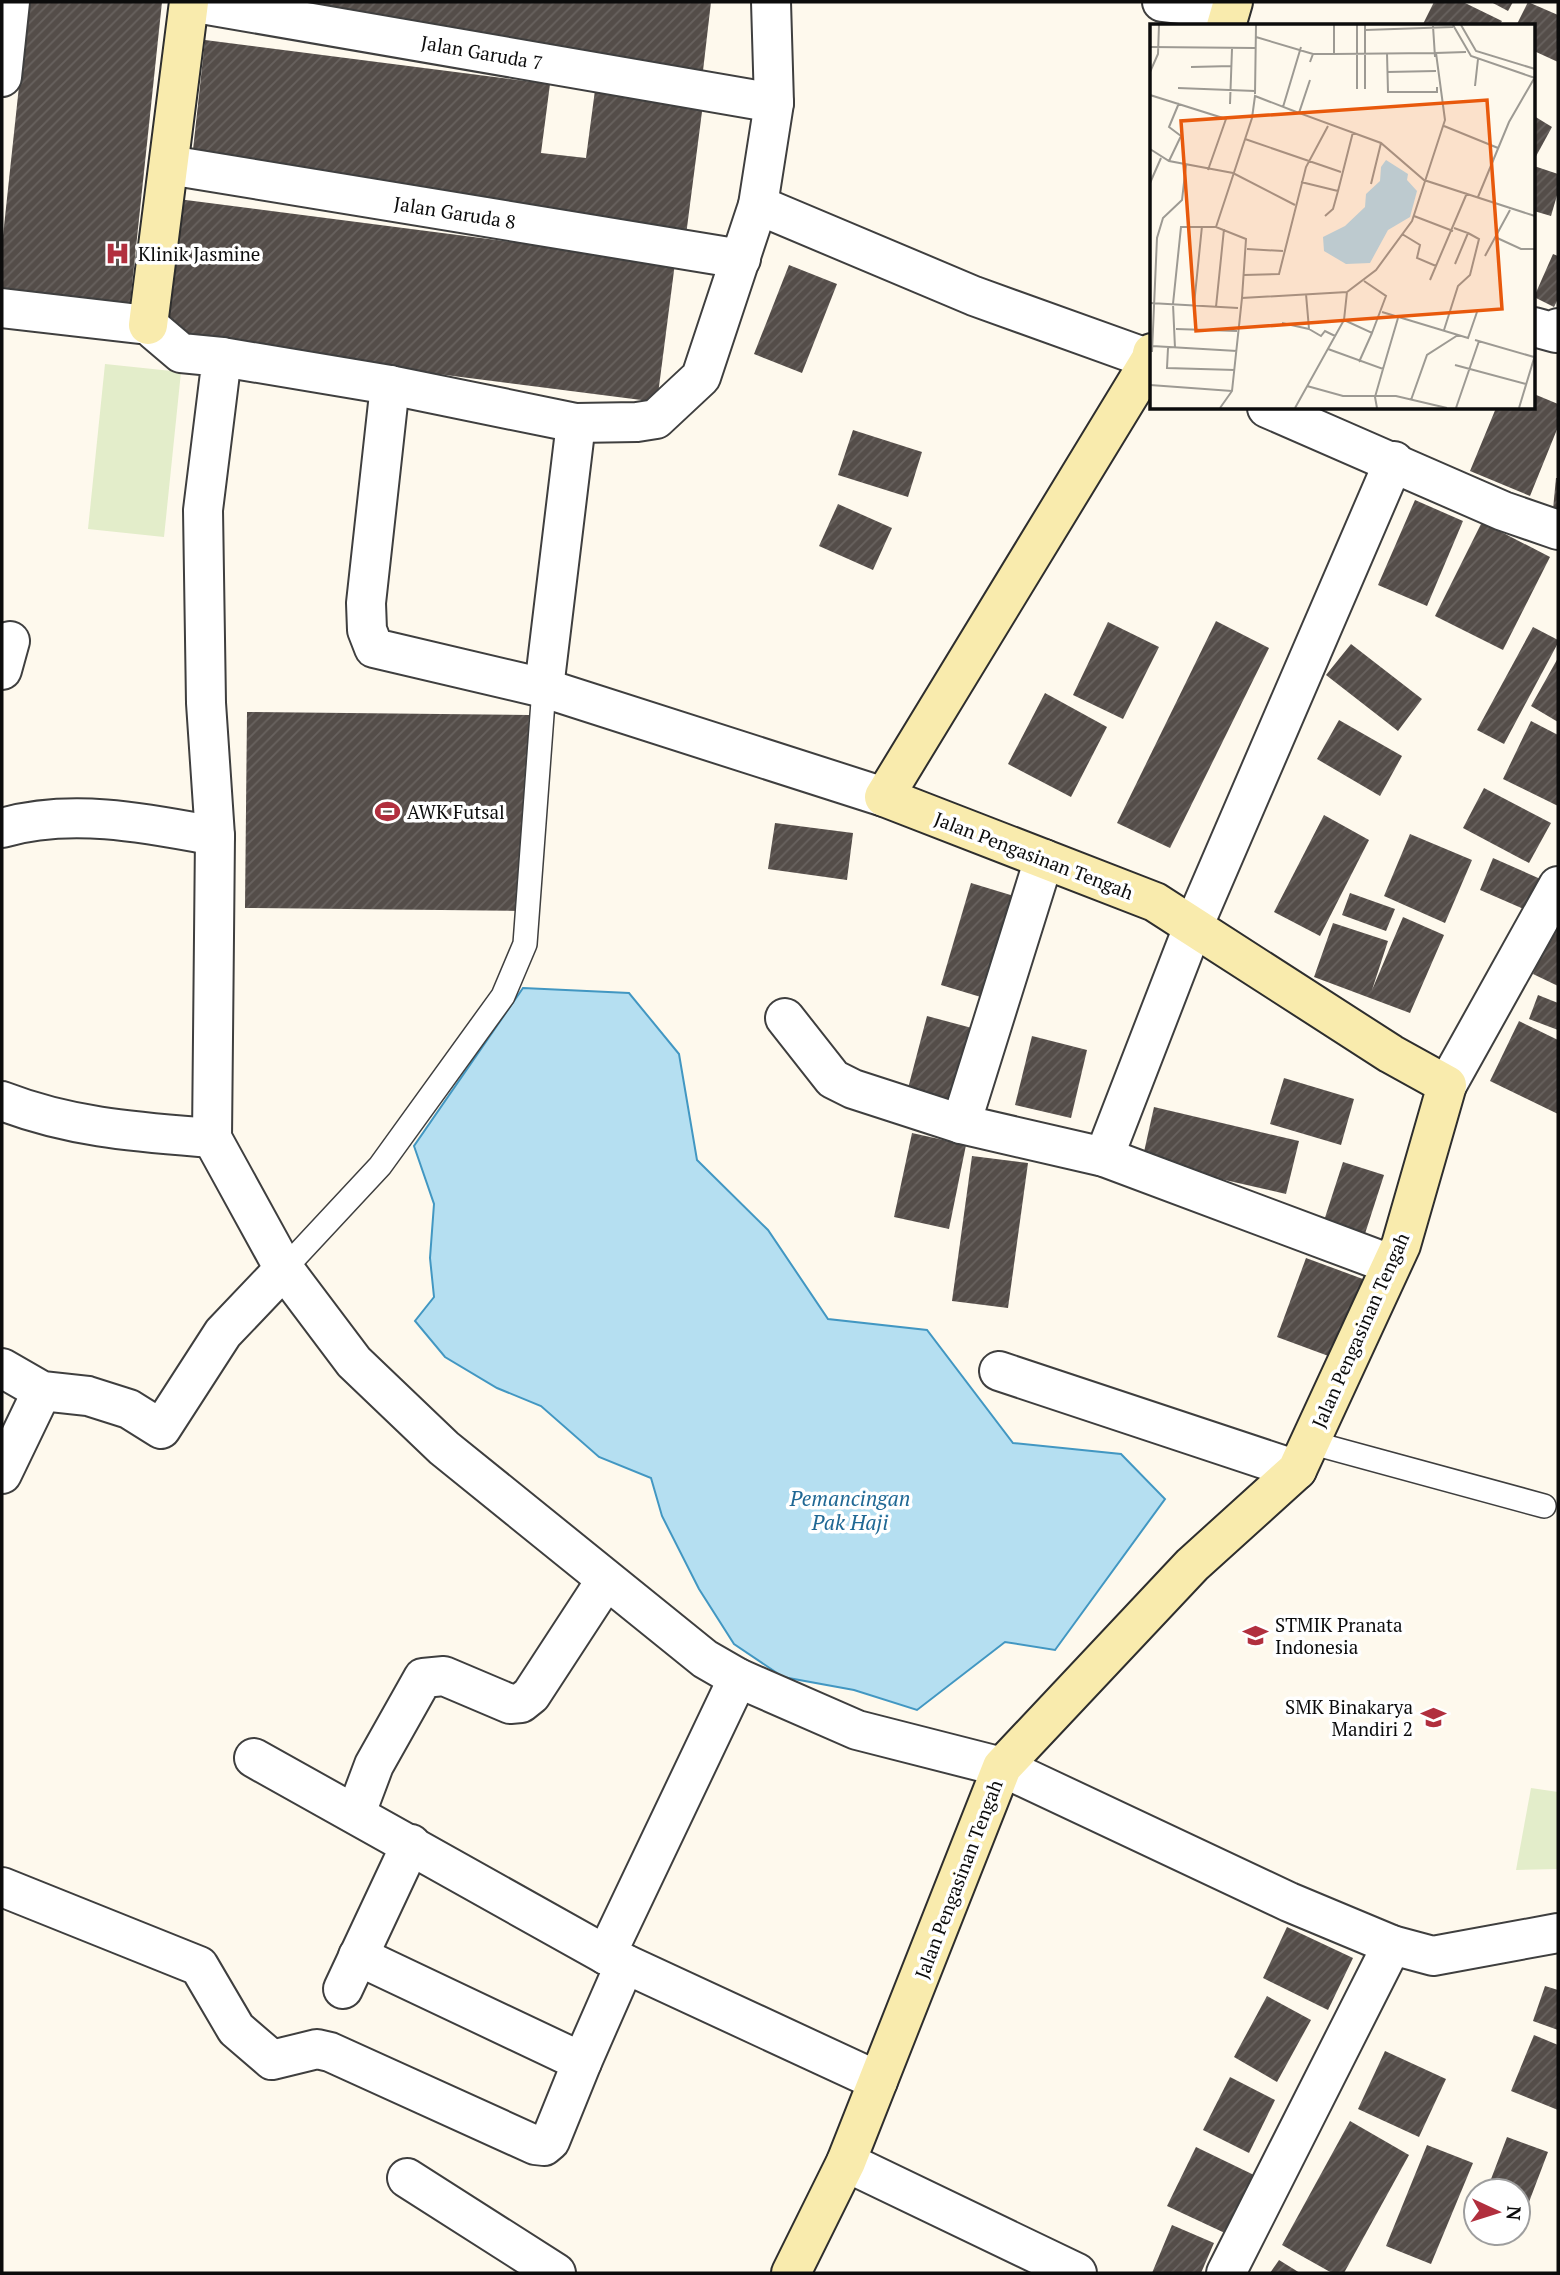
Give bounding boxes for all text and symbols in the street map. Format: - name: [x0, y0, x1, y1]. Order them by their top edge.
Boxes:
- inset map: [1150, 24, 1536, 410]
- street label: Jalan Garuda 7: [419, 29, 545, 75]
- street label: Jalan Garuda 8: [392, 190, 518, 234]
- hospital icon: Klinik Jasmine: [104, 239, 132, 267]
- place label: Klinik Jasmine: [138, 241, 260, 266]
- sports icon: AWK Futsal: [373, 797, 401, 825]
- place label: AWK Futsal: [407, 799, 505, 824]
- street label: Jalan Pengasinan Tengah: [931, 805, 1137, 905]
- street label: Jalan Pengasinan Tengah: [1306, 1228, 1414, 1432]
- water label: Pemancingan Pak Haji: [789, 1484, 910, 1536]
- place label: STMIK Pranata Indonesia: [1275, 1612, 1403, 1659]
- school or university icon: STMIK Pranata Indonesia: [1241, 1621, 1269, 1649]
- place label: SMK Binakarya Mandiri 2: [1285, 1694, 1413, 1741]
- school or university icon: SMK Binakarya Mandiri 2: [1419, 1703, 1447, 1731]
- street label: Jalan Pengasinan Tengah: [908, 1776, 1008, 1982]
- north arrow: [1462, 2177, 1532, 2247]
- text: N: [1501, 2205, 1527, 2222]

